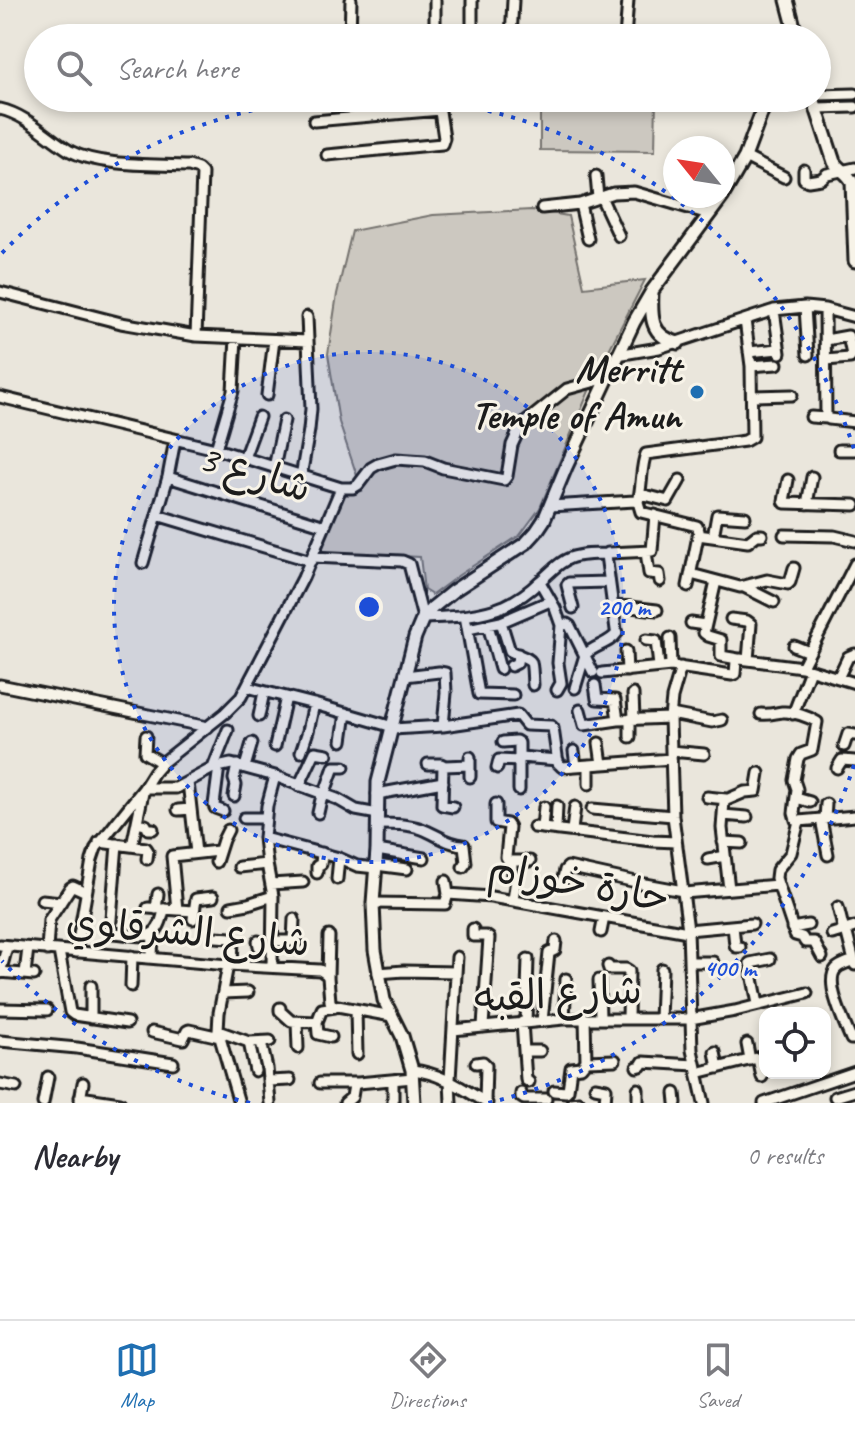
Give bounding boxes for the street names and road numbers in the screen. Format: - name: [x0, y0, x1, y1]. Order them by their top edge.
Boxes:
- street label: شارع 3: [192, 432, 317, 516]
- street label: حارة خوزام: [484, 842, 673, 928]
- street label: شارع الشرقاوي: [64, 896, 312, 971]
- street label: شارع القبه: [473, 965, 643, 1025]

